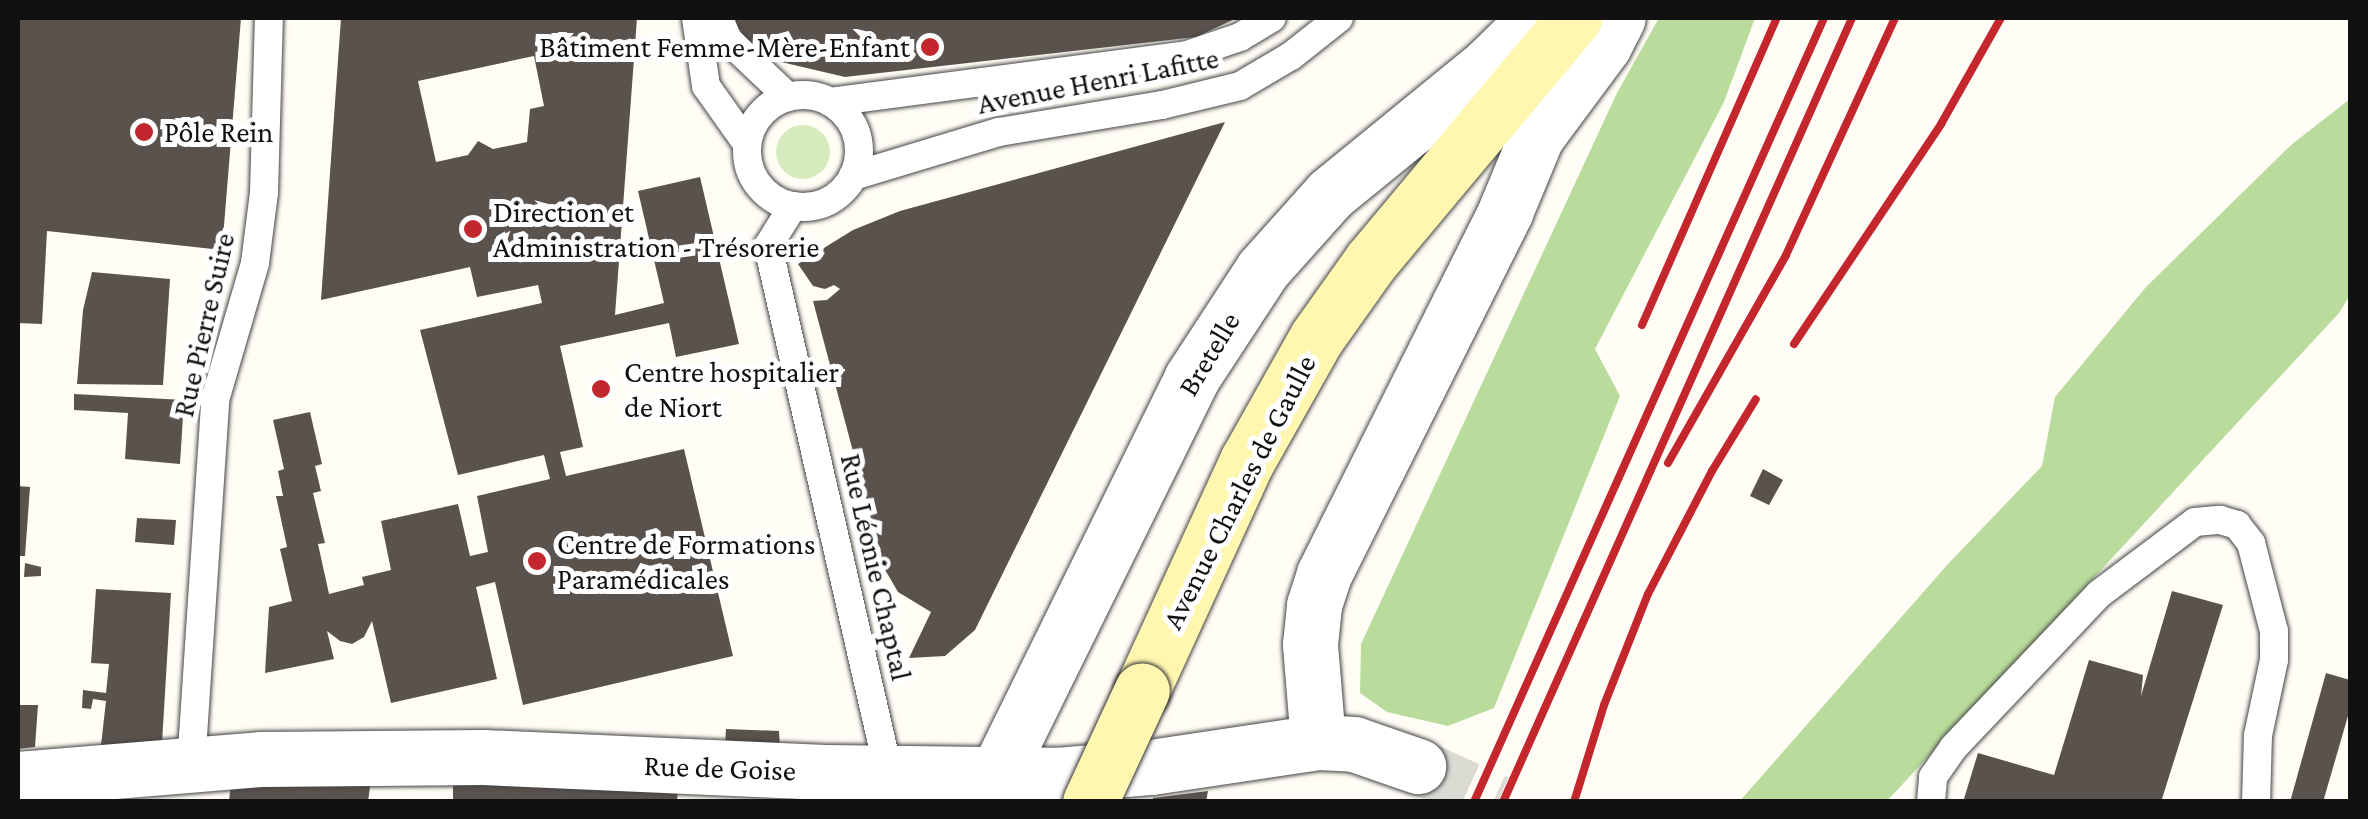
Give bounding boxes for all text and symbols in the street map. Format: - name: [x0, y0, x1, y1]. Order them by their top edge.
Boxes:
- place label: Bâtiment Femme-Mère-Enfant: [539, 29, 910, 65]
- marker: Bâtiment Femme-Mère-Enfant: [919, 36, 941, 58]
- street label: Avenue Henri Lafitte: [974, 40, 1222, 122]
- place label: Pôle Rein: [164, 114, 273, 150]
- marker: Pôle Rein: [133, 121, 155, 143]
- place label: Direction et Administration - Trésorerie: [493, 194, 819, 264]
- marker: Direction et Administration - Trésorerie: [462, 218, 484, 240]
- street label: Rue Pierre Suire: [165, 230, 243, 420]
- street label: Bretelle: [1170, 306, 1248, 402]
- street label: Avenue Charles de Gaulle: [1154, 349, 1324, 635]
- place label: Centre hospitalier de Niort: [624, 354, 839, 424]
- marker: Centre hospitalier de Niort: [588, 376, 614, 402]
- street label: Rue Léonie Chaptal: [832, 450, 920, 684]
- place label: Centre de Formations Paramédicales: [557, 526, 815, 596]
- marker: Centre de Formations Paramédicales: [526, 550, 548, 572]
- street label: Rue de Goise: [643, 747, 797, 789]

